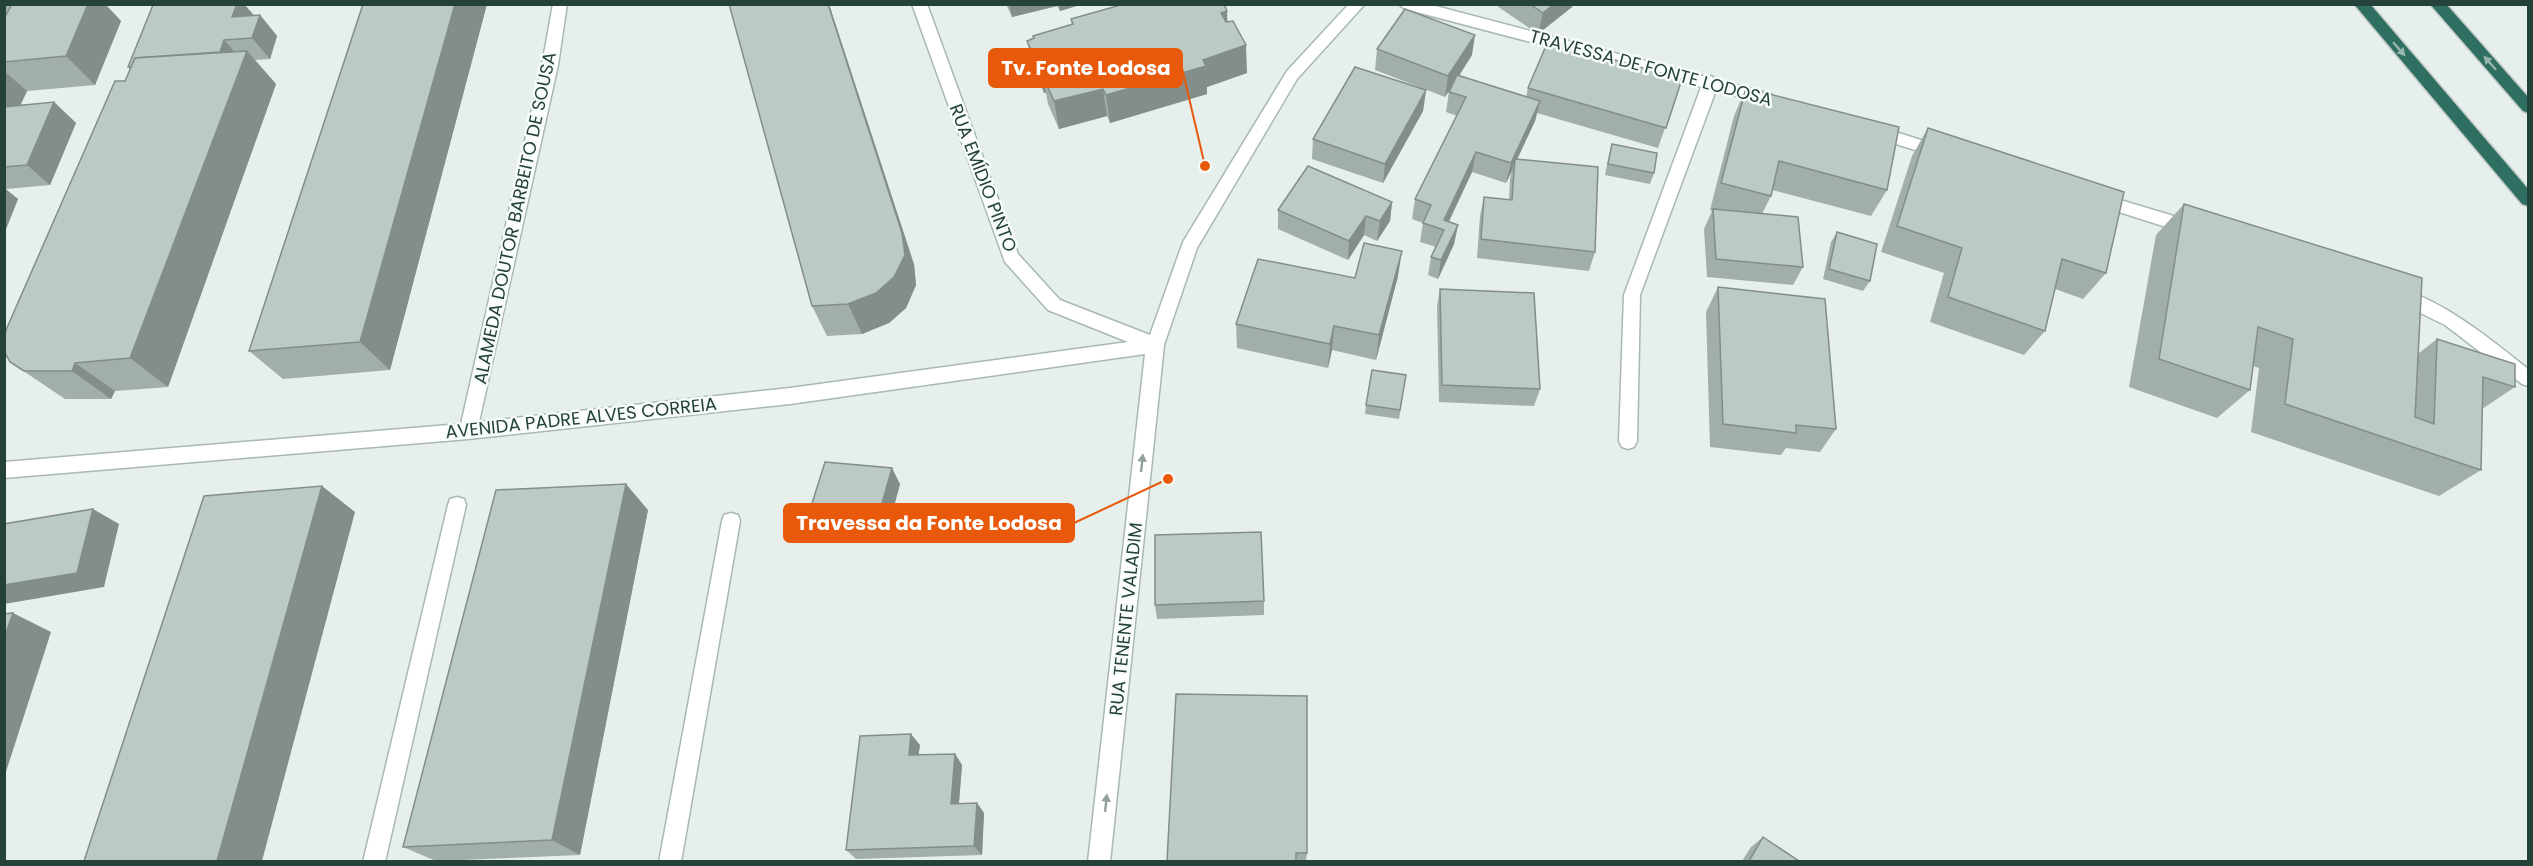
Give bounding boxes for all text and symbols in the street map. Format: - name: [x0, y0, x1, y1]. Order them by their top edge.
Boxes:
- street label: TRAVESSA DE FONTE LODOSA: [1527, 23, 1775, 112]
- one-way arrow: [2392, 41, 2405, 56]
- callout: Tv. Fonte Lodosa: [989, 49, 1182, 87]
- street label: ALAMEDA DOUTOR BARBEITO DE SOUSA: [467, 50, 562, 386]
- text: Tv. Fonte Lodosa: [1001, 54, 1171, 82]
- one-way arrow: [2484, 56, 2497, 71]
- street label: RUA EMÍDIO PINTO: [944, 100, 1023, 255]
- street label: AVENIDA PADRE ALVES CORREIA: [444, 391, 718, 444]
- one-way arrow: [1137, 454, 1147, 473]
- callout: Travessa da Fonte Lodosa: [784, 504, 1074, 542]
- text: Travessa da Fonte Lodosa: [796, 509, 1062, 537]
- street label: RUA TENENTE VALADIM: [1103, 521, 1148, 717]
- one-way arrow: [1101, 794, 1111, 813]

